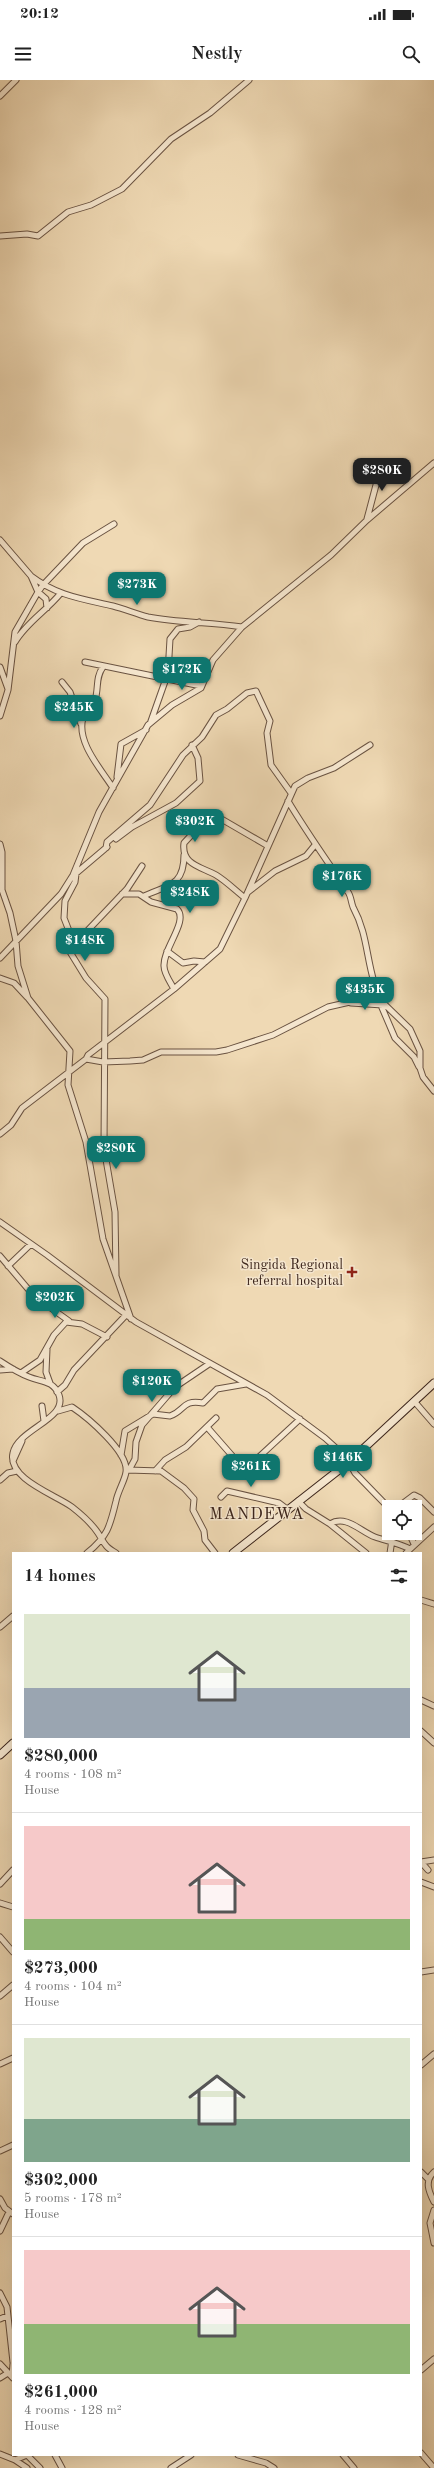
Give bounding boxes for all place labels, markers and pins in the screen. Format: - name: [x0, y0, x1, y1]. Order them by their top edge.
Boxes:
- pin: $280K: [354, 458, 410, 492]
- pin: $273K: [109, 572, 165, 606]
- pin: $172K: [154, 657, 210, 691]
- pin: $245K: [46, 695, 102, 729]
- pin: $302K: [167, 809, 223, 843]
- pin: $176K: [314, 864, 370, 898]
- pin: $248K: [162, 880, 218, 914]
- pin: $148K: [57, 928, 113, 962]
- pin: $435K: [337, 977, 393, 1011]
- pin: $280K: [88, 1136, 144, 1170]
- place label: Singida Regional referral hospital: [240, 1258, 343, 1288]
- marker: Singida Regional referral hospital: [346, 1266, 358, 1278]
- pin: $202K: [27, 1285, 83, 1319]
- pin: $120K: [124, 1369, 180, 1403]
- pin: $146K: [315, 1445, 371, 1479]
- pin: $261K: [223, 1454, 279, 1488]

